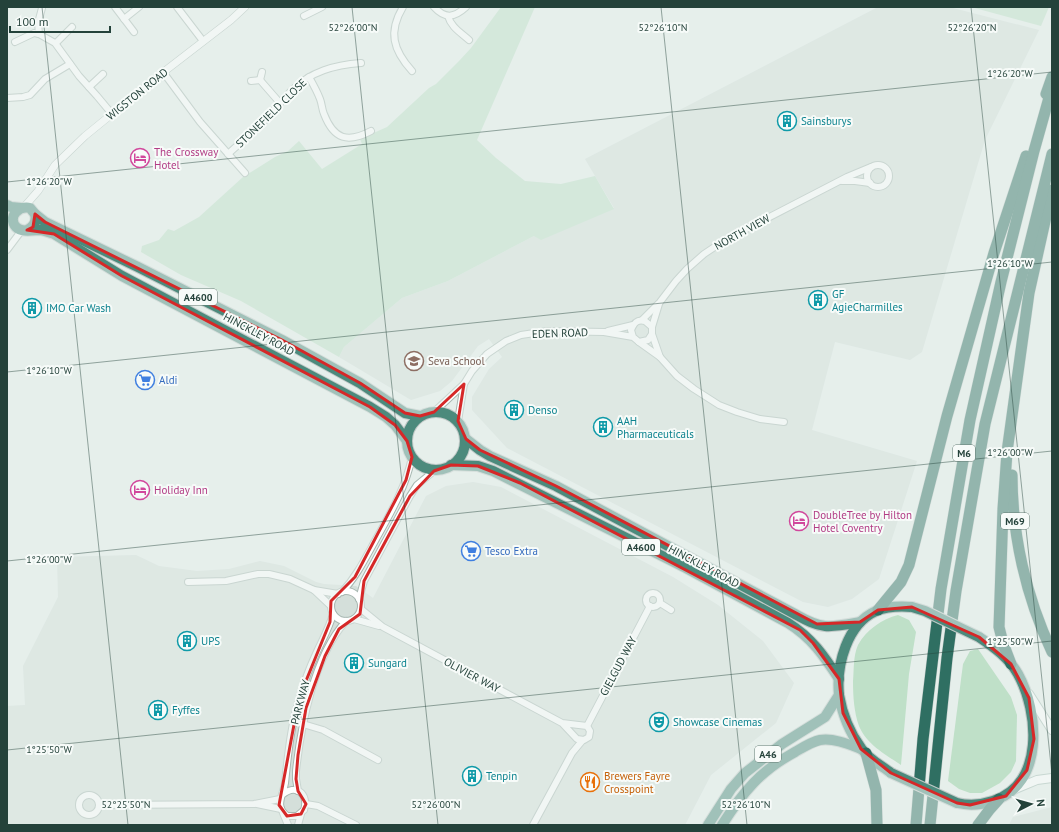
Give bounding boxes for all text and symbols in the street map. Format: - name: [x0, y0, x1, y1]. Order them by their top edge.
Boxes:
- scale bar: [10, 8, 110, 34]
- text: 100 m: [16, 14, 49, 29]
- text: 52°26'00"N: [328, 21, 378, 34]
- text: 52°26'10"N: [638, 21, 688, 34]
- text: 52°26'20"N: [947, 21, 997, 34]
- street label: WIGSTON ROAD: [103, 65, 171, 123]
- text: 1°26'20"W: [987, 67, 1034, 80]
- street label: STONEFIELD CLOSE: [233, 75, 310, 150]
- building icon: Sainsburys: [776, 110, 798, 132]
- place label: Sainsburys: [801, 114, 852, 128]
- place label: The Crossway Hotel: [154, 145, 219, 172]
- hotel icon: The Crossway Hotel: [129, 147, 151, 169]
- text: 1°26'20"W: [26, 175, 73, 188]
- street label: NORTH VIEW: [712, 211, 773, 253]
- text: 1°26'10"W: [987, 257, 1034, 270]
- place label: GF AgieCharmilles: [832, 287, 903, 314]
- road number: A4600: [179, 289, 217, 305]
- building icon: GF AgieCharmilles: [807, 289, 829, 311]
- building icon: IMO Car Wash: [21, 297, 43, 319]
- place label: IMO Car Wash: [46, 301, 111, 315]
- street label: HINCKLEY ROAD: [221, 309, 297, 359]
- street label: EDEN ROAD: [532, 325, 588, 341]
- school or university icon: Seva School: [403, 350, 425, 372]
- place label: Seva School: [428, 354, 485, 368]
- text: 1°26'10"W: [26, 364, 73, 377]
- supermarket icon: Aldi: [134, 369, 156, 391]
- place label: Aldi: [159, 373, 178, 387]
- building icon: Denso: [503, 399, 525, 421]
- place label: Denso: [528, 403, 557, 417]
- place label: AAH Pharmaceuticals: [617, 414, 694, 441]
- building icon: AAH Pharmaceuticals: [592, 416, 614, 438]
- road number: M6: [953, 445, 975, 461]
- text: 1°26'00"W: [987, 446, 1034, 459]
- hotel icon: Holiday Inn: [129, 479, 151, 501]
- place label: Holiday Inn: [154, 483, 208, 497]
- place label: DoubleTree by Hilton Hotel Coventry: [813, 508, 912, 535]
- hotel icon: DoubleTree by Hilton Hotel Coventry: [788, 510, 810, 532]
- road number: M69: [1001, 513, 1029, 529]
- road number: A4600: [622, 539, 660, 555]
- supermarket icon: Tesco Extra: [460, 540, 482, 562]
- street label: HINCKLEY ROAD: [666, 541, 742, 591]
- place label: Tesco Extra: [485, 544, 538, 558]
- text: 1°26'00"W: [26, 553, 73, 566]
- building icon: UPS: [176, 630, 198, 652]
- street label: GIELGUD WAY: [597, 633, 640, 698]
- place label: UPS: [201, 634, 220, 648]
- text: 1°25'50"W: [987, 635, 1034, 648]
- building icon: Sungard: [343, 652, 365, 674]
- street label: OLIVIER WAY: [441, 654, 503, 696]
- place label: Sungard: [368, 656, 407, 670]
- street label: PARKWAY: [287, 677, 313, 726]
- building icon: Fyffes: [147, 699, 169, 721]
- place label: Fyffes: [172, 703, 200, 717]
- theatre icon: Showcase Cinemas: [648, 711, 670, 733]
- place label: Showcase Cinemas: [673, 715, 762, 729]
- text: 1°25'50"W: [26, 743, 73, 756]
- road number: A46: [755, 746, 781, 762]
- building icon: Tenpin: [461, 765, 483, 787]
- place label: Tenpin: [486, 769, 517, 783]
- place label: Brewers Fayre Crosspoint: [604, 769, 670, 796]
- restaurant icon: Brewers Fayre Crosspoint: [579, 771, 601, 793]
- north arrow: [1011, 784, 1051, 824]
- text: 52°25'50"N: [101, 798, 151, 811]
- text: 52°26'00"N: [411, 798, 461, 811]
- text: 52°26'10"N: [721, 798, 771, 811]
- text: N: [1034, 799, 1048, 807]

